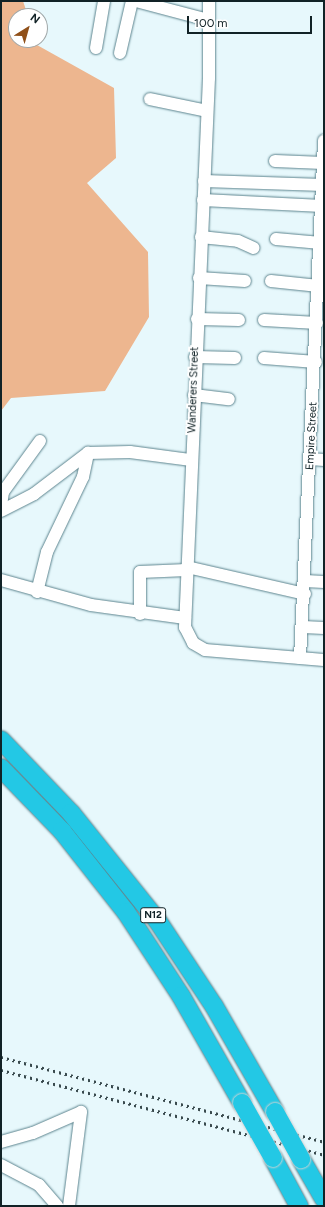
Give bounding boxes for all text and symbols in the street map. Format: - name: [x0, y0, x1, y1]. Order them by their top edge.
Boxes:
- north arrow: [8, 8, 48, 48]
- scale bar: [189, 8, 314, 34]
- text: N: [28, 11, 42, 27]
- text: 100 m: [194, 16, 228, 30]
- street label: Wanderers Street: [186, 347, 202, 433]
- street label: Empire Street: [304, 402, 320, 470]
- road number: N12: [140, 907, 166, 923]

